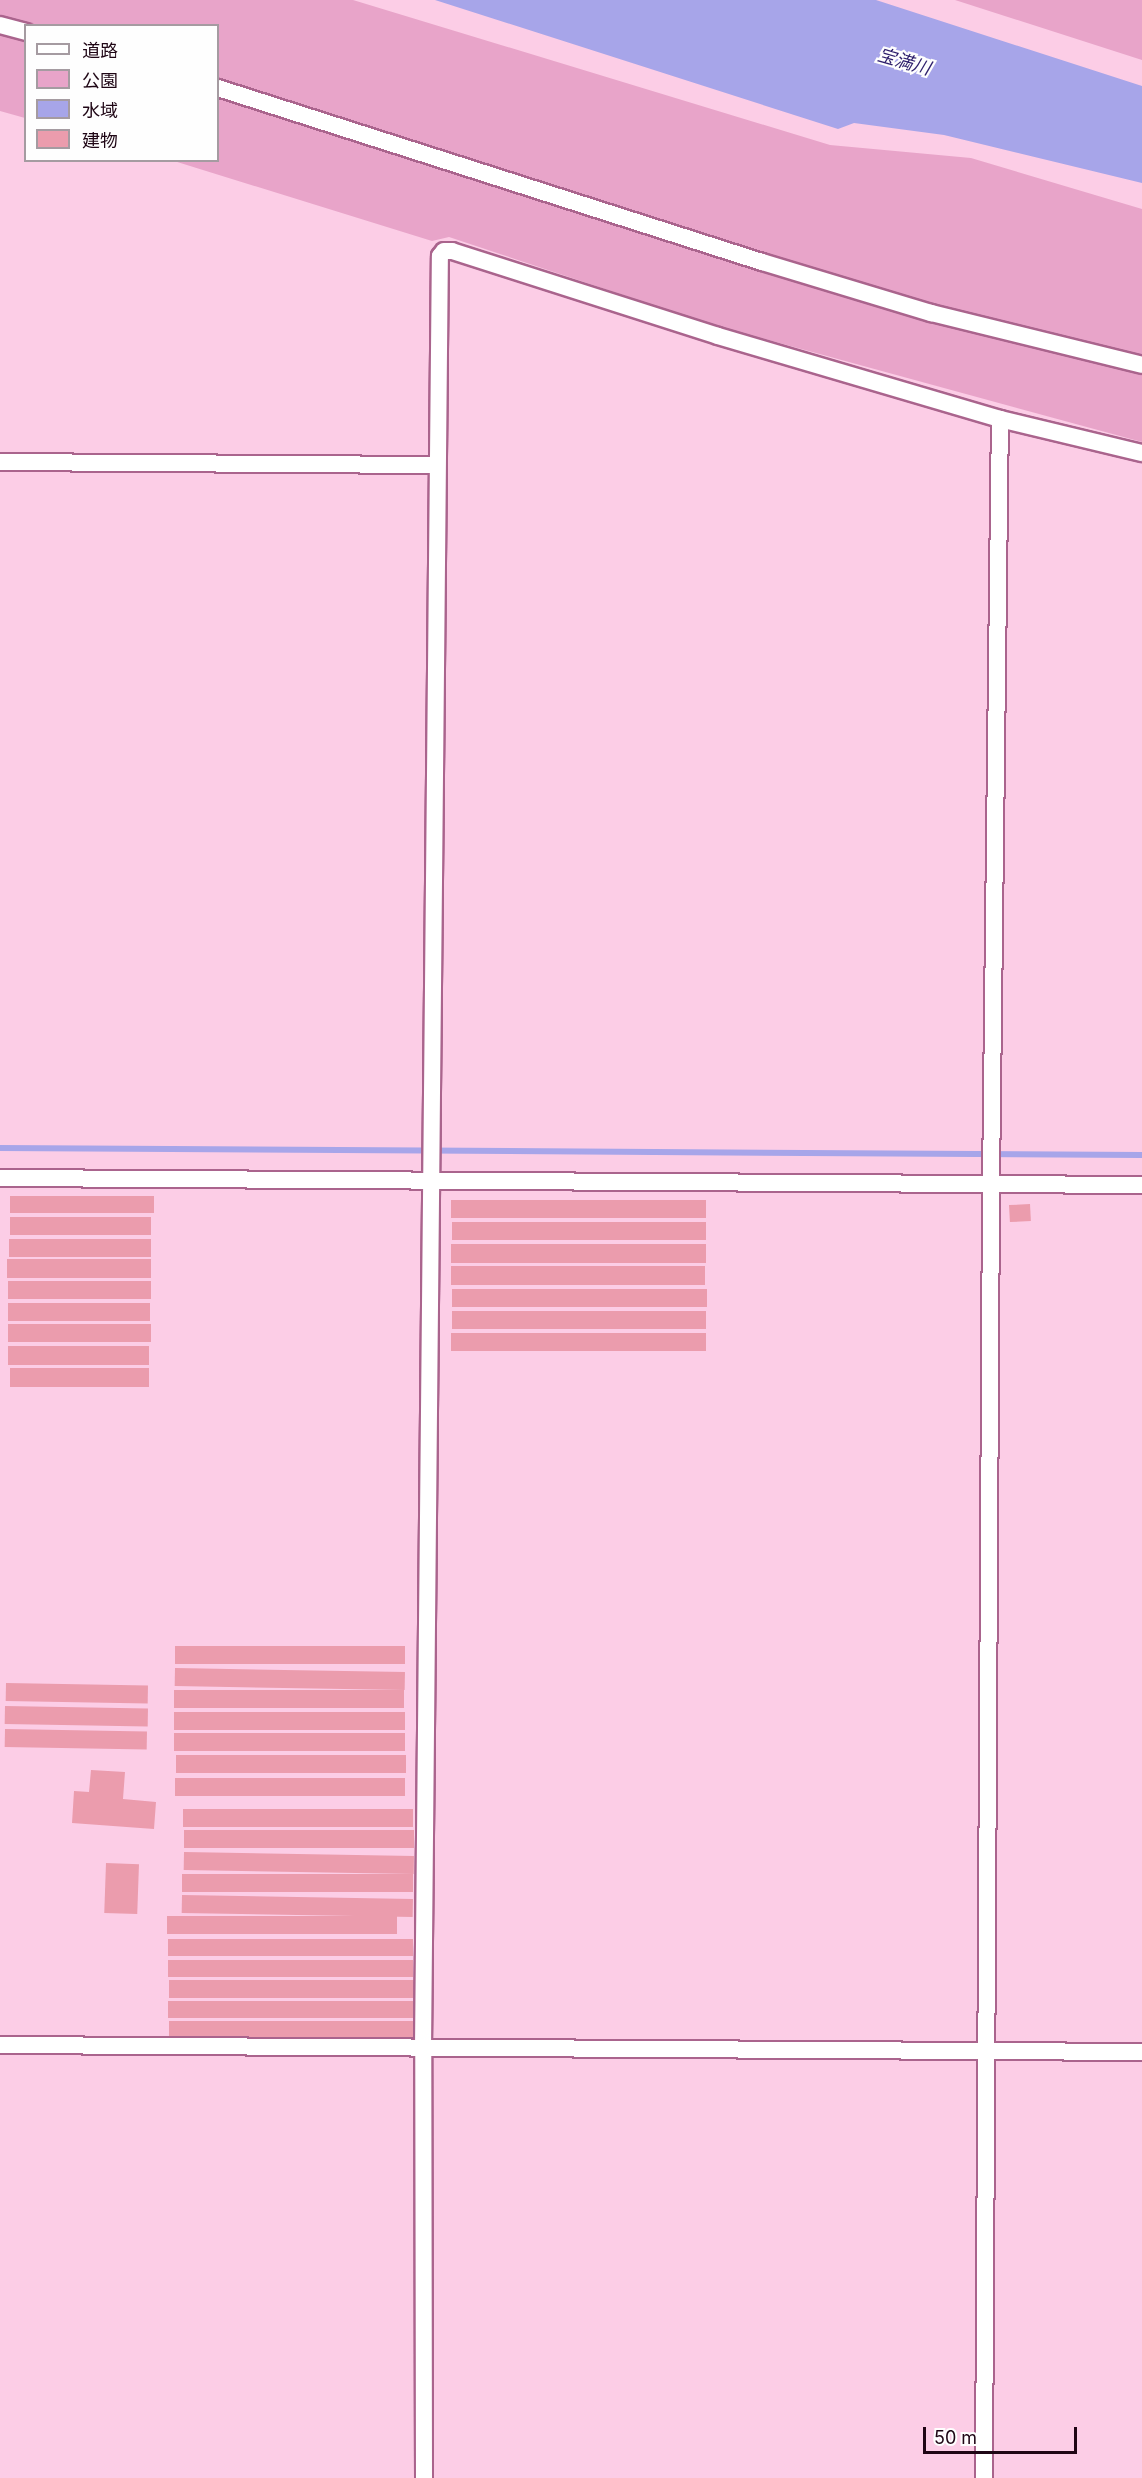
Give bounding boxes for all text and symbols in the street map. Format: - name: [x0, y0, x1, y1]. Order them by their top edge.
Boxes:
- legend: [24, 24, 219, 162]
- text: 道路: [82, 40, 118, 61]
- water label: 宝満川: [875, 44, 933, 80]
- text: 公園: [82, 70, 118, 91]
- text: 水域: [82, 100, 118, 121]
- text: 建物: [82, 130, 118, 151]
- scale bar: [926, 2415, 1080, 2453]
- text: 50 m: [934, 2427, 977, 2448]

